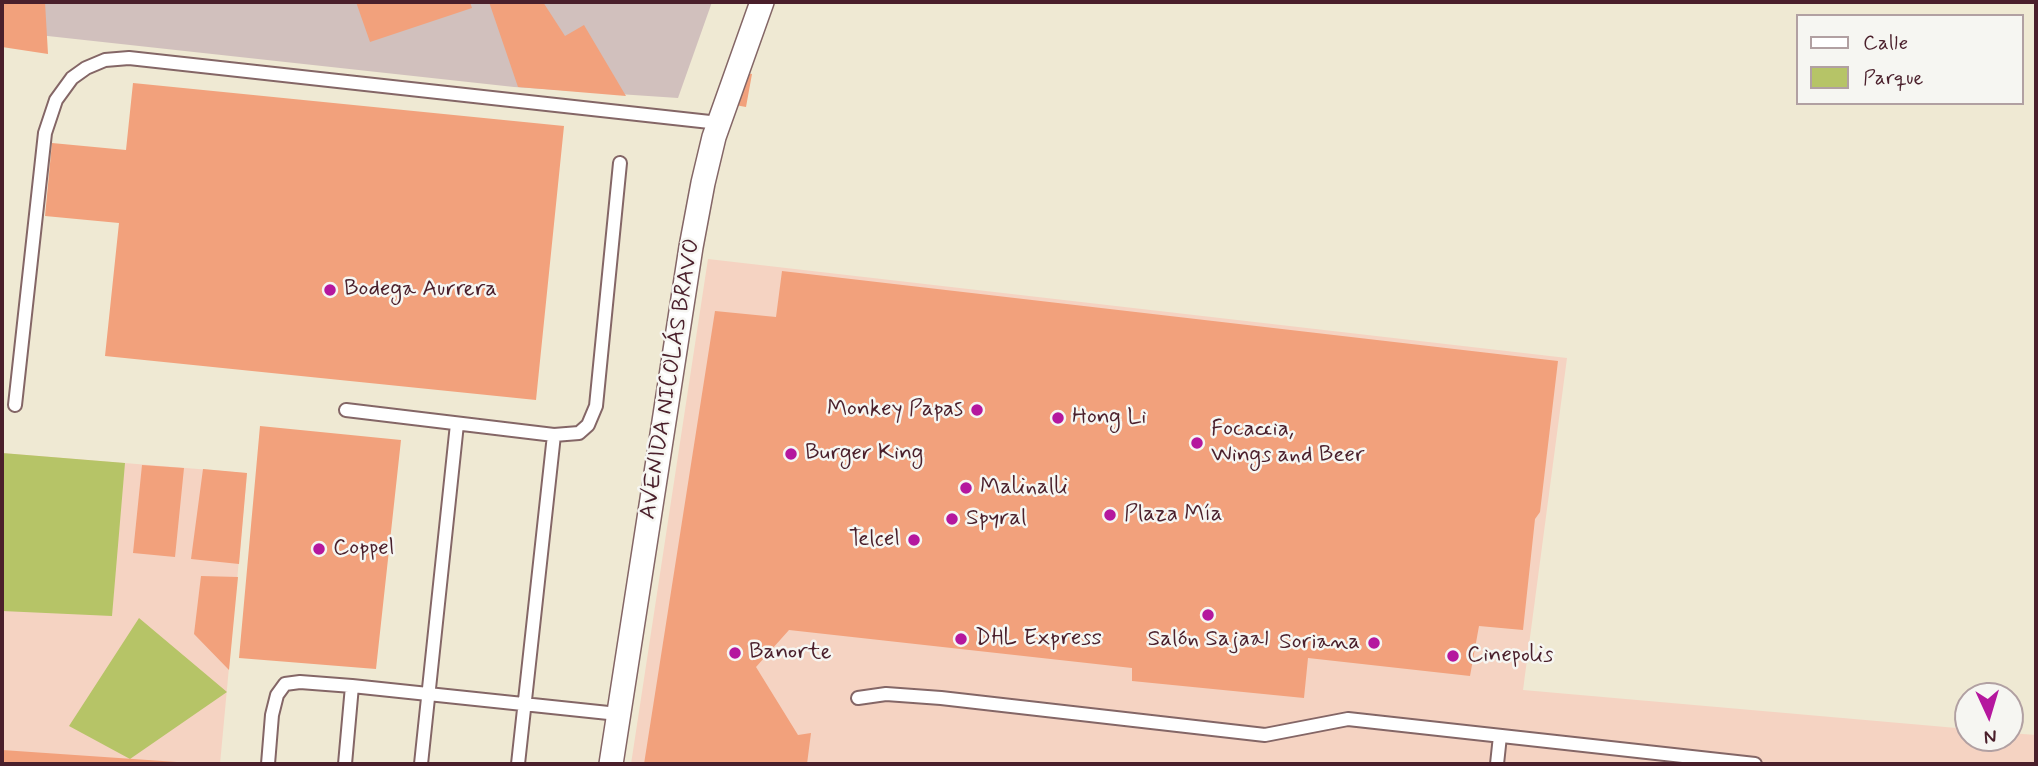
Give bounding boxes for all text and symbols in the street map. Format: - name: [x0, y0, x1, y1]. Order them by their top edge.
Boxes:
- legend: [1797, 14, 2024, 105]
- text: Calle: [1863, 29, 1908, 57]
- text: Parque: [1863, 64, 1923, 92]
- street label: AVENIDA NICOLÁS BRAVO: [635, 237, 707, 521]
- place label: Bodega Aurrera: [344, 276, 497, 304]
- marker: Bodega Aurrera: [322, 282, 338, 298]
- place label: Monkey Papas: [827, 396, 963, 424]
- marker: Monkey Papas: [969, 402, 985, 418]
- place label: Hong Li: [1072, 404, 1147, 432]
- marker: Hong Li: [1050, 410, 1066, 426]
- place label: Focaccia, Wings and Beer: [1211, 416, 1364, 470]
- marker: Focaccia, Wings and Beer: [1189, 435, 1205, 451]
- place label: Burger King: [805, 440, 923, 468]
- marker: Burger King: [783, 446, 799, 462]
- place label: Malinalli: [980, 474, 1068, 502]
- marker: Malinalli: [958, 480, 974, 496]
- place label: Plaza Mía: [1124, 501, 1223, 529]
- place label: Spyral: [966, 505, 1027, 533]
- marker: Plaza Mía: [1102, 507, 1118, 523]
- marker: Spyral: [944, 511, 960, 527]
- place label: Telcel: [849, 526, 900, 554]
- marker: Telcel: [906, 532, 922, 548]
- place label: Coppel: [333, 535, 394, 563]
- marker: Coppel: [311, 541, 327, 557]
- marker: Salón Sajaal: [1200, 607, 1216, 623]
- place label: DHL Express: [975, 625, 1102, 653]
- place label: Salón Sajaal: [1147, 626, 1269, 654]
- place label: Soriana: [1279, 629, 1360, 657]
- marker: DHL Express: [953, 631, 969, 647]
- marker: Soriana: [1366, 635, 1382, 651]
- place label: Banorte: [749, 639, 832, 667]
- place label: Cinepolis: [1467, 642, 1553, 670]
- marker: Banorte: [727, 645, 743, 661]
- marker: Cinepolis: [1445, 648, 1461, 664]
- north arrow: [1954, 682, 2024, 752]
- text: N: [1983, 724, 1998, 749]

